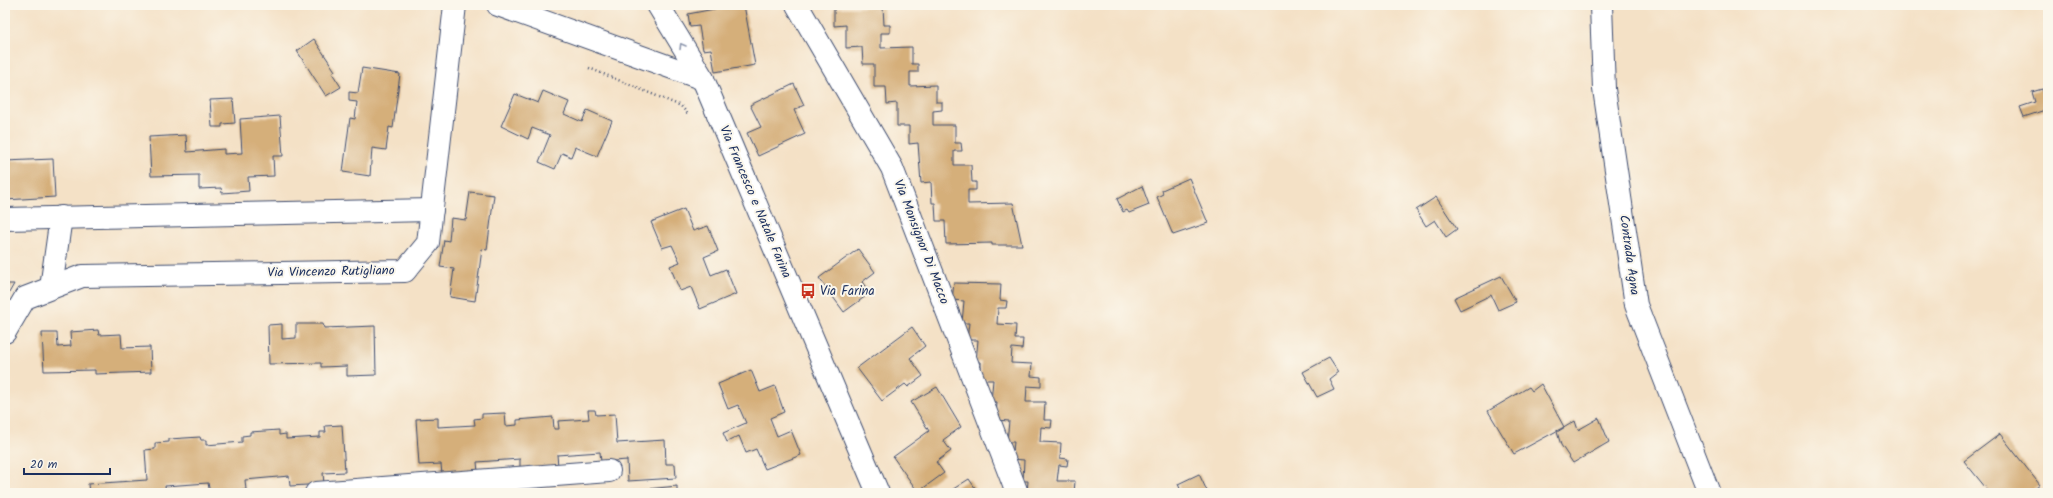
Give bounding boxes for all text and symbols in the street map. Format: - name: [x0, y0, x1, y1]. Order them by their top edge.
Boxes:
- one-way arrow: [680, 43, 687, 50]
- street label: Via Francesco e Natale Farina: [713, 122, 797, 282]
- street label: Via Monsignor Di Macco: [888, 177, 955, 307]
- street label: Contrada Agna: [1613, 213, 1645, 297]
- street label: Via Vincenzo Rutigliano: [267, 260, 395, 284]
- place label: Via Farina: [820, 281, 875, 302]
- bus stop icon: Via Farina: [799, 282, 817, 300]
- scale bar: [24, 450, 110, 476]
- text: 20 m: [30, 455, 58, 474]

